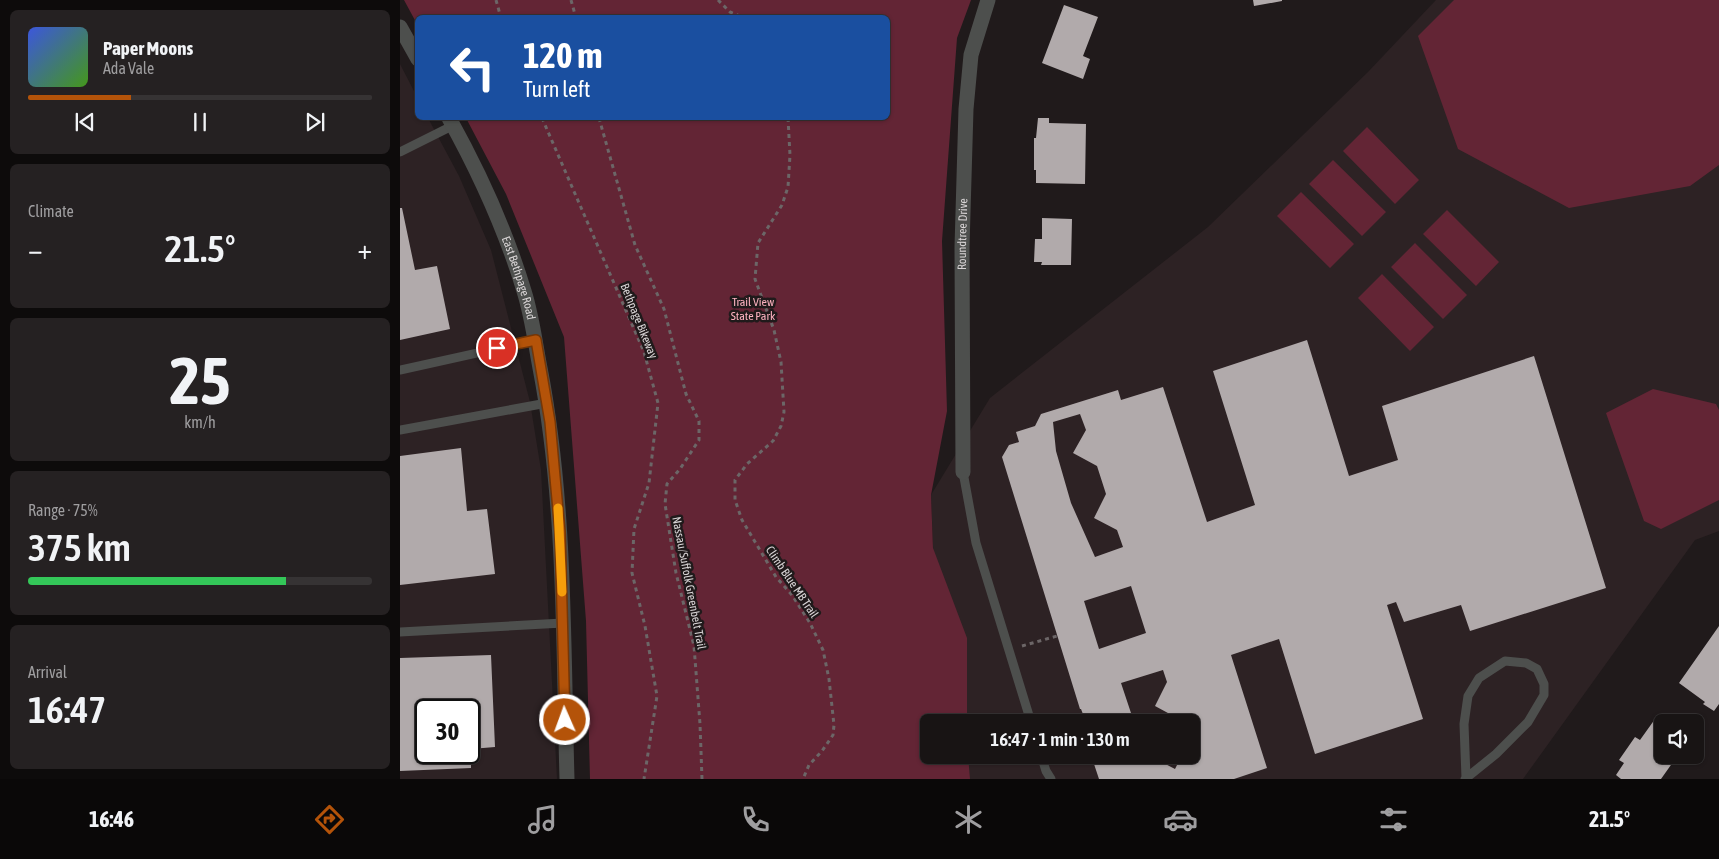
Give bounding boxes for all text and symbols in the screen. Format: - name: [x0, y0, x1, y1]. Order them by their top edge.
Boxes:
- icon: left: [440, 35, 505, 100]
- text: 120 m: [523, 35, 602, 75]
- text: Paper Moons: [103, 37, 193, 59]
- text: Ada Vale: [103, 59, 154, 77]
- text: Turn left: [523, 76, 590, 102]
- icon: previous: [71, 108, 99, 136]
- icon: pause: [186, 108, 214, 136]
- icon: next: [301, 108, 329, 136]
- street label: Roundtree Drive: [955, 198, 970, 270]
- text: Climate: [28, 202, 74, 220]
- text: 21.5°: [165, 227, 235, 270]
- text: −: [28, 233, 43, 265]
- text: +: [357, 233, 372, 265]
- street label: East Bethpage Road: [499, 234, 538, 321]
- street label: Bethpage Bikeway: [618, 281, 661, 361]
- park label: Trail View State Park: [731, 295, 776, 323]
- pin: [476, 327, 518, 369]
- icon: arrive: [483, 334, 511, 362]
- text: 25: [169, 343, 231, 418]
- text: km/h: [184, 413, 216, 431]
- text: Range · 75%: [28, 501, 98, 519]
- street label: Nassau/Suffolk Greenbelt Trail: [669, 515, 709, 651]
- text: 375 km: [28, 526, 131, 569]
- street label: Climb Blue MB Trail: [763, 543, 822, 621]
- text: Arrival: [28, 663, 67, 681]
- text: 16:47: [28, 688, 106, 731]
- position arrow: [538, 693, 590, 745]
- speed limit sign: 30: [415, 699, 480, 764]
- map controls: [1654, 714, 1704, 764]
- button: sound: [1654, 714, 1704, 764]
- text: 16:47 · 1 min · 130 m: [990, 728, 1130, 750]
- icon: directions: [312, 802, 347, 837]
- icon: music: [525, 802, 560, 837]
- icon: phone: [738, 802, 773, 837]
- icon: climate: [951, 802, 986, 837]
- icon: car: [1163, 802, 1198, 837]
- icon: filters: [1376, 802, 1411, 837]
- text: 16:46: [89, 806, 134, 832]
- text: 21.5°: [1589, 806, 1630, 832]

